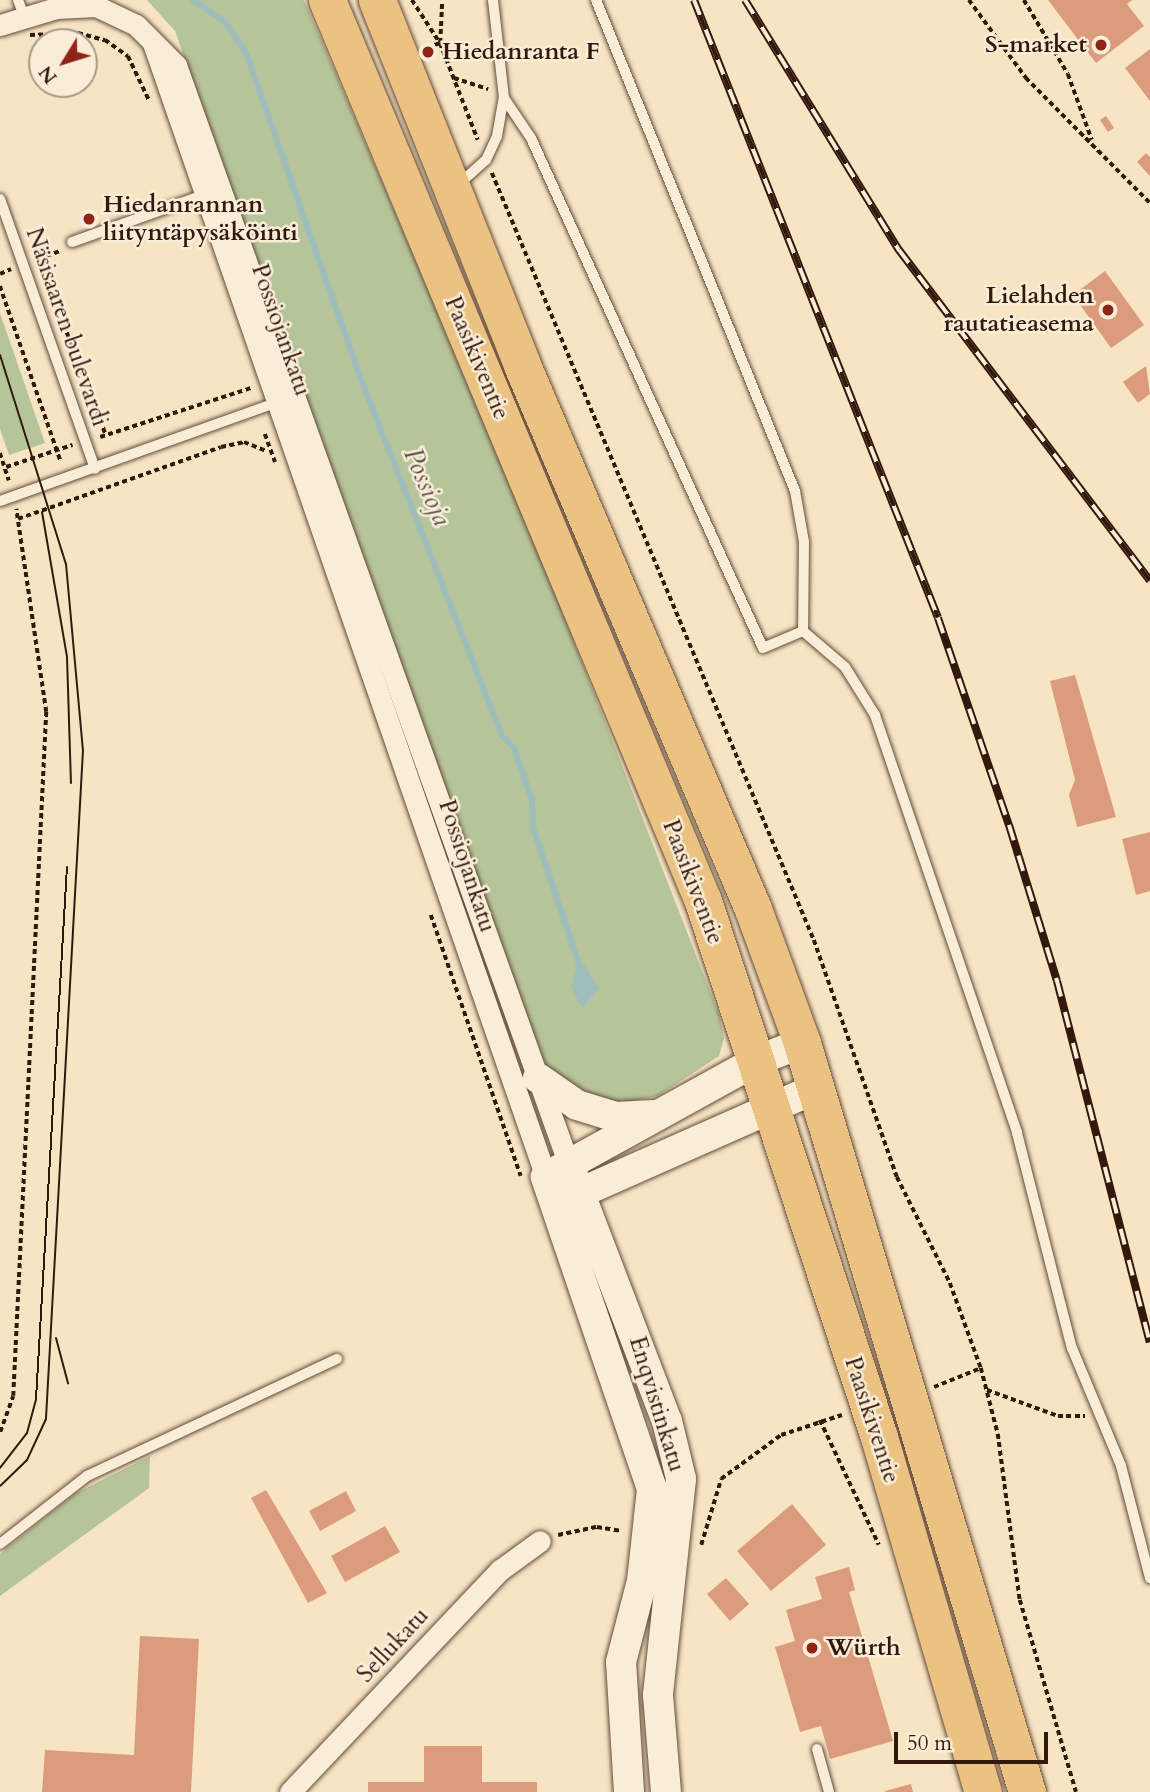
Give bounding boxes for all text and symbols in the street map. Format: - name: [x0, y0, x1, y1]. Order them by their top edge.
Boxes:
- north arrow: [28, 28, 98, 98]
- place label: S-market: [985, 31, 1087, 59]
- marker: S-market: [1093, 37, 1109, 53]
- place label: Hiedanranta F: [442, 38, 600, 66]
- marker: Hiedanranta F: [420, 44, 436, 60]
- text: N: [33, 60, 63, 89]
- place label: Hiedanrannan liityntäpysäköinti: [103, 191, 298, 247]
- marker: Hiedanrannan liityntäpysäköinti: [81, 211, 97, 227]
- street label: Näsisaaren bulevardi: [19, 224, 115, 430]
- street label: Possiojankatu: [245, 260, 317, 400]
- place label: Lielahden rautatieasema: [943, 282, 1094, 338]
- street label: Paasikiventie: [438, 292, 516, 424]
- marker: Lielahden rautatieasema: [1100, 302, 1116, 318]
- water label: Possioja: [397, 443, 457, 531]
- street label: Possiojankatu: [432, 796, 502, 936]
- street label: Paasikiventie: [656, 816, 730, 948]
- street label: Enqvistinkatu: [623, 1333, 691, 1475]
- street label: Paasikiventie: [838, 1353, 906, 1487]
- street label: Sellukatu: [351, 1601, 435, 1689]
- place label: Würth: [826, 1634, 901, 1662]
- marker: Würth: [804, 1640, 820, 1656]
- scale bar: [898, 1718, 1052, 1762]
- text: 50 m: [907, 1729, 952, 1758]

